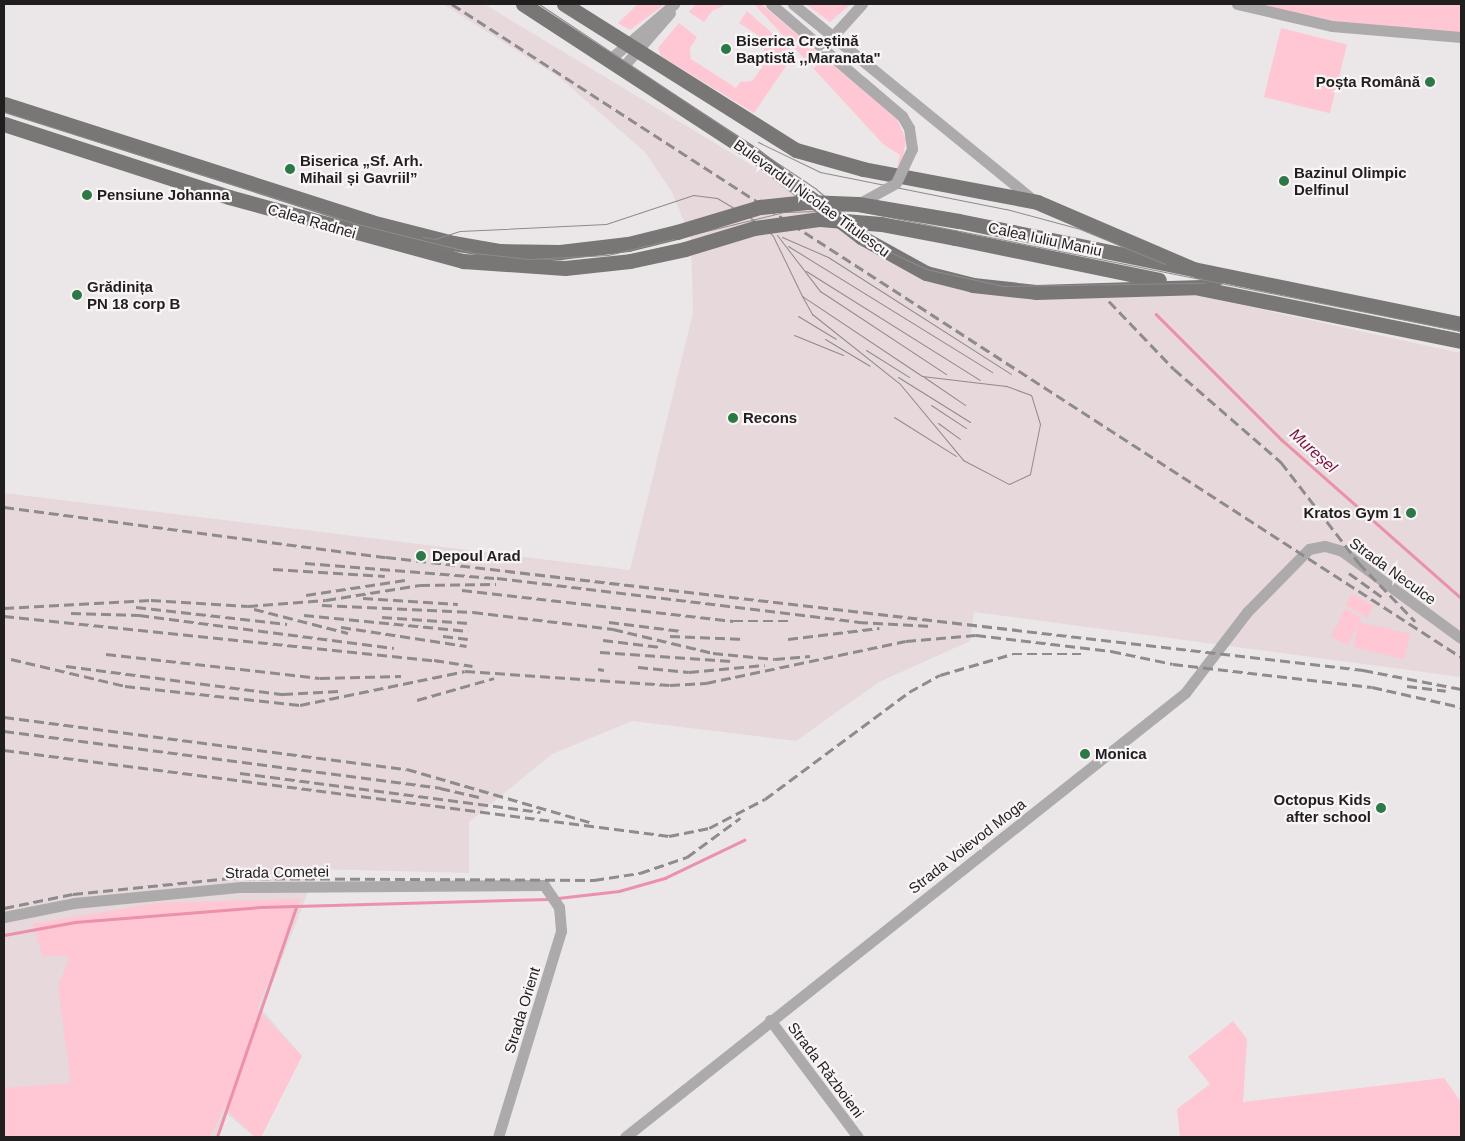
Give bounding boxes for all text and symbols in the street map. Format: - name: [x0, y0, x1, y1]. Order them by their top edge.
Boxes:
- place label: Biserica Creștină Baptistă ,,Maranata": [736, 31, 881, 66]
- marker: Biserica Creștină Baptistă ,,Maranata": [720, 43, 732, 55]
- place label: Poșta Română: [1316, 73, 1420, 91]
- marker: Poșta Română: [1424, 76, 1436, 88]
- street label: Bulevardul Nicolae Titulescu: [730, 135, 894, 261]
- place label: Biserica „Sf. Arh. Mihail și Gavriil”: [300, 151, 423, 186]
- marker: Biserica „Sf. Arh. Mihail și Gavriil”: [284, 163, 296, 175]
- place label: Bazinul Olimpic Delfinul: [1294, 163, 1407, 198]
- marker: Bazinul Olimpic Delfinul: [1278, 175, 1290, 187]
- place label: Pensiune Johanna: [97, 186, 230, 204]
- marker: Pensiune Johanna: [81, 189, 93, 201]
- street label: Calea Radnei: [266, 200, 358, 242]
- street label: Calea Iuliu Maniu: [986, 218, 1104, 260]
- place label: Grădinița PN 18 corp B: [87, 277, 180, 312]
- marker: Grădinița PN 18 corp B: [71, 289, 83, 301]
- place label: Recons: [743, 409, 797, 427]
- marker: Recons: [727, 412, 739, 424]
- water label: Mureșel: [1285, 425, 1341, 477]
- place label: Kratos Gym 1: [1303, 504, 1401, 522]
- marker: Kratos Gym 1: [1405, 507, 1417, 519]
- street label: Strada Neculce: [1346, 534, 1440, 608]
- place label: Depoul Arad: [432, 547, 521, 565]
- marker: Depoul Arad: [414, 549, 428, 563]
- place label: Monica: [1095, 745, 1147, 763]
- marker: Monica: [1079, 748, 1091, 760]
- place label: Octopus Kids after school: [1273, 790, 1371, 825]
- street label: Strada Voievod Moga: [905, 795, 1029, 897]
- marker: Octopus Kids after school: [1375, 802, 1387, 814]
- street label: Strada Cometei: [225, 862, 329, 882]
- street label: Strada Orient: [500, 965, 544, 1055]
- street label: Strada Războieni: [784, 1019, 868, 1121]

